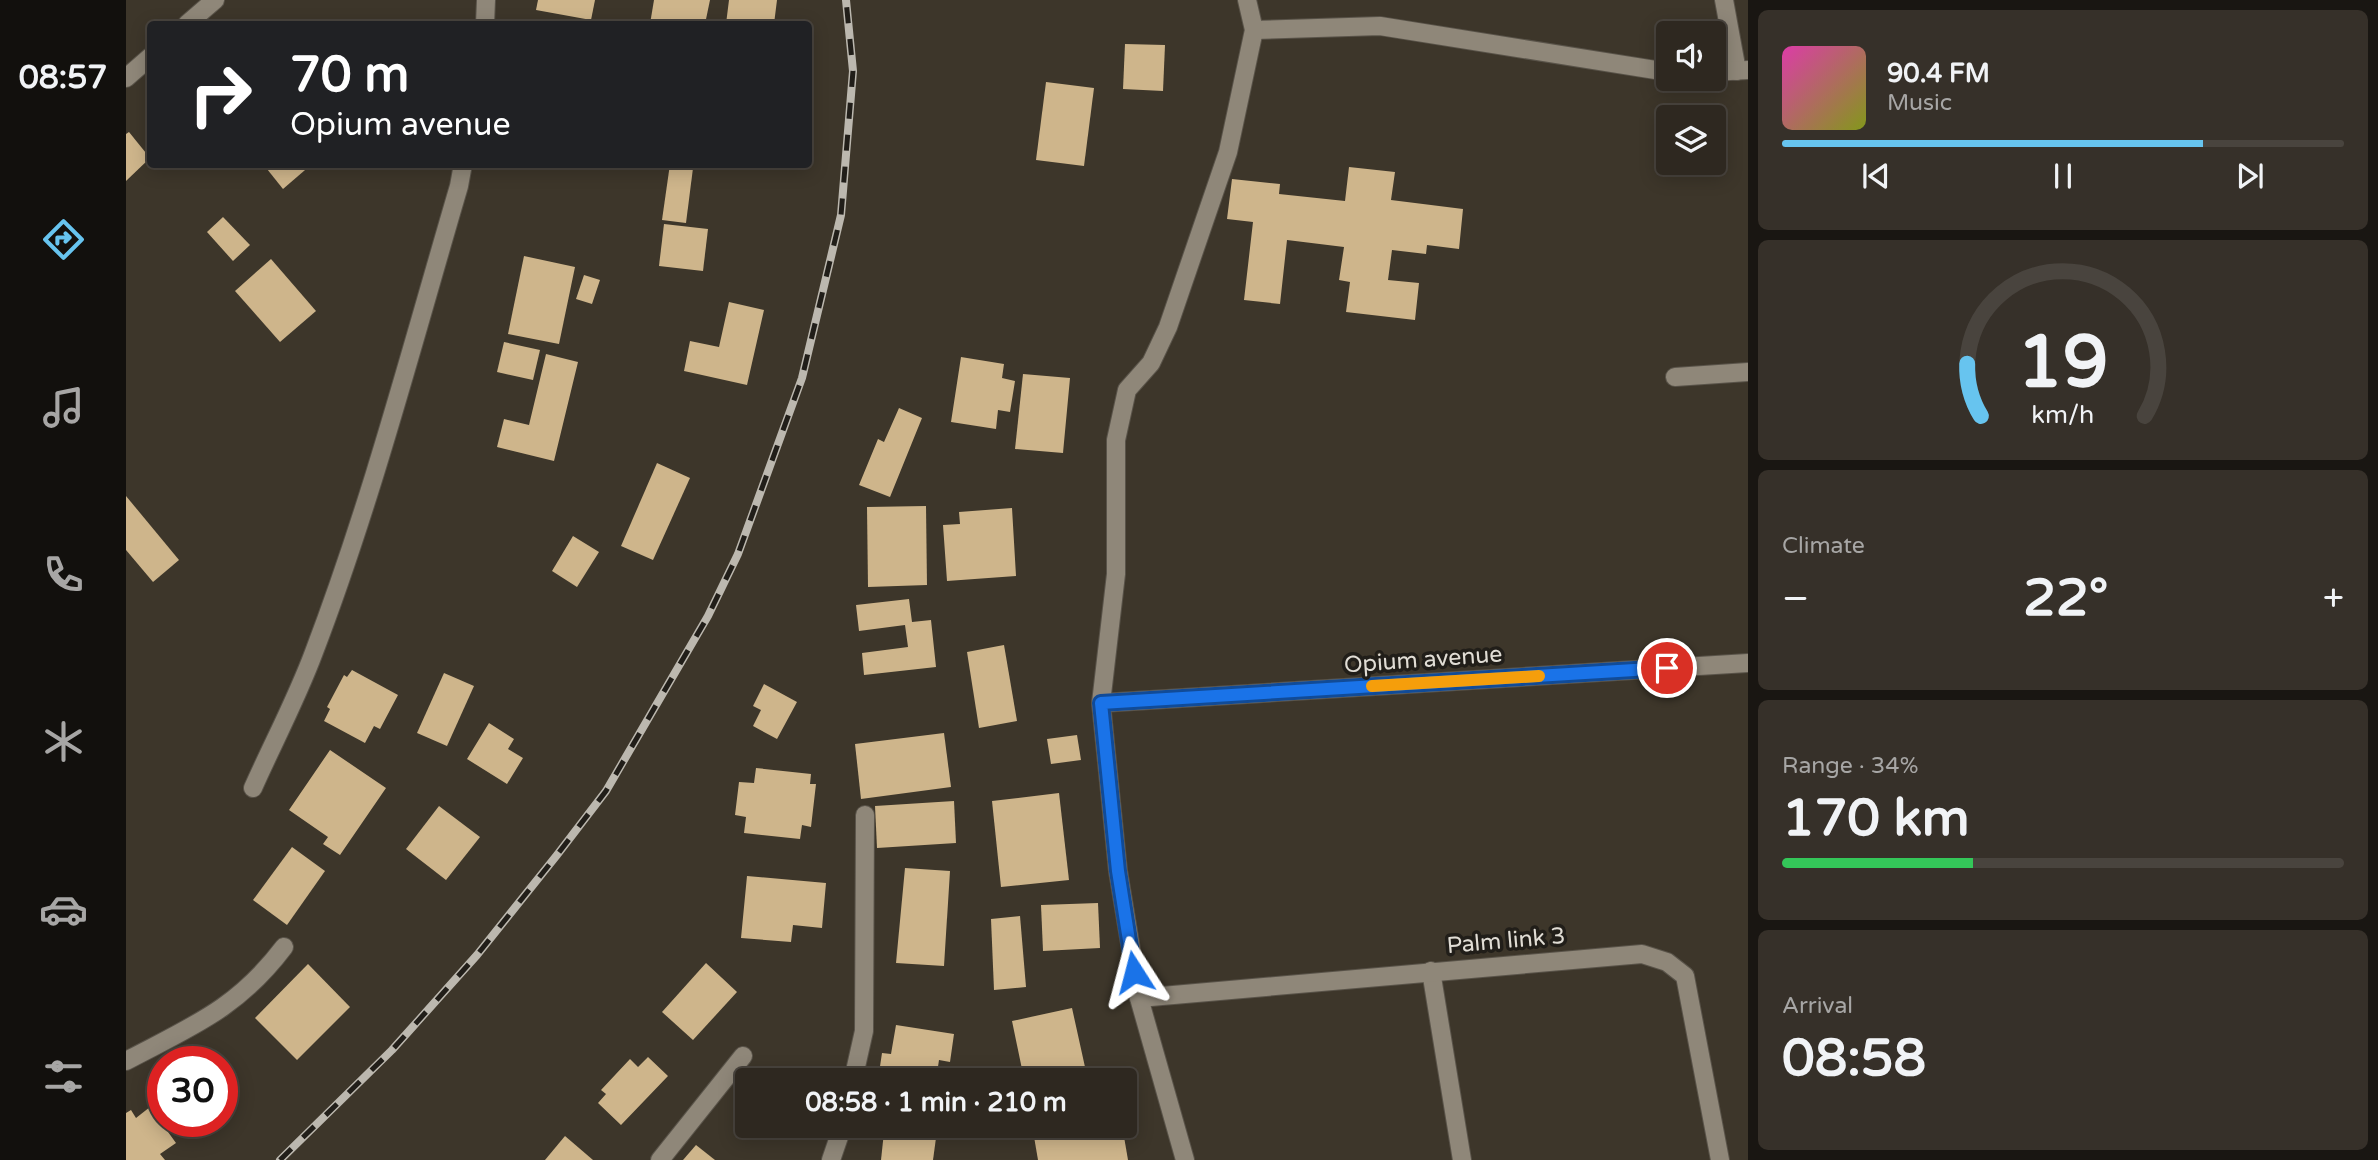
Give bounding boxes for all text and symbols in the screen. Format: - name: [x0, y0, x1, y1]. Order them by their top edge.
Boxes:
- map controls: [1656, 21, 1726, 175]
- button: sound: [1656, 21, 1726, 91]
- text: 70 m: [290, 46, 409, 105]
- icon: right: [175, 49, 266, 140]
- text: 90.4 FM: [1887, 58, 1990, 89]
- text: 08:57: [19, 59, 107, 97]
- text: Music: [1887, 89, 1952, 117]
- button: layers: [1656, 105, 1726, 175]
- text: Opium avenue: [290, 106, 511, 144]
- icon: previous: [1857, 157, 1895, 195]
- icon: pause: [2044, 157, 2082, 195]
- icon: next: [2231, 157, 2269, 195]
- icon: directions: [39, 215, 88, 264]
- text: 19: [2017, 319, 2109, 407]
- icon: music: [39, 383, 88, 432]
- text: km/h: [2032, 400, 2094, 430]
- text: Climate: [1782, 532, 1865, 560]
- icon: phone: [39, 550, 88, 599]
- text: 22°: [2023, 567, 2108, 630]
- text: −: [1782, 576, 1809, 622]
- text: +: [2323, 576, 2344, 622]
- pin: [1637, 638, 1697, 698]
- street label: Opium avenue: [1343, 641, 1503, 679]
- icon: arrive: [1648, 649, 1686, 687]
- icon: climate: [39, 717, 88, 766]
- text: Range · 34%: [1782, 752, 1918, 780]
- text: 170 km: [1782, 787, 1970, 850]
- icon: car: [39, 885, 88, 934]
- street label: Palm link 3: [1446, 922, 1567, 960]
- position arrow: [1097, 935, 1171, 1009]
- text: Arrival: [1782, 992, 1853, 1020]
- text: 08:58: [1782, 1027, 1926, 1090]
- speed limit sign: 30: [147, 1046, 238, 1137]
- icon: filters: [39, 1052, 88, 1101]
- text: 08:58 · 1 min · 210 m: [805, 1087, 1067, 1118]

